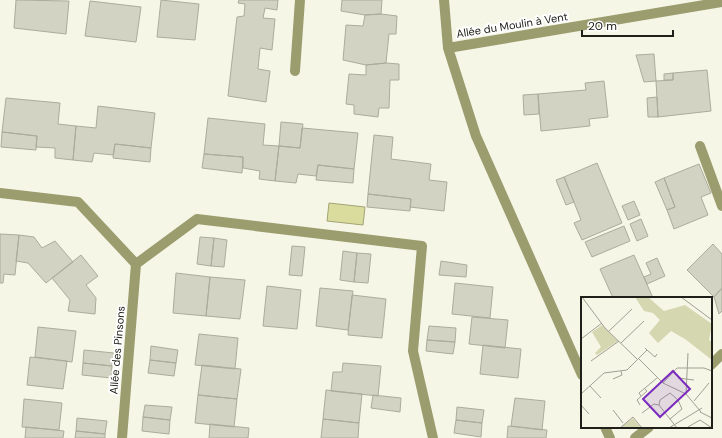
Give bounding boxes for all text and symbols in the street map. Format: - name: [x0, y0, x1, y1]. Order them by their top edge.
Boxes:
- street label: Allée du Moulin à Vent: [455, 9, 569, 41]
- scale bar: [582, 12, 673, 38]
- text: 20 m: [588, 18, 617, 34]
- inset map: [581, 297, 712, 428]
- street label: Allée des Pinsons: [106, 305, 128, 395]

